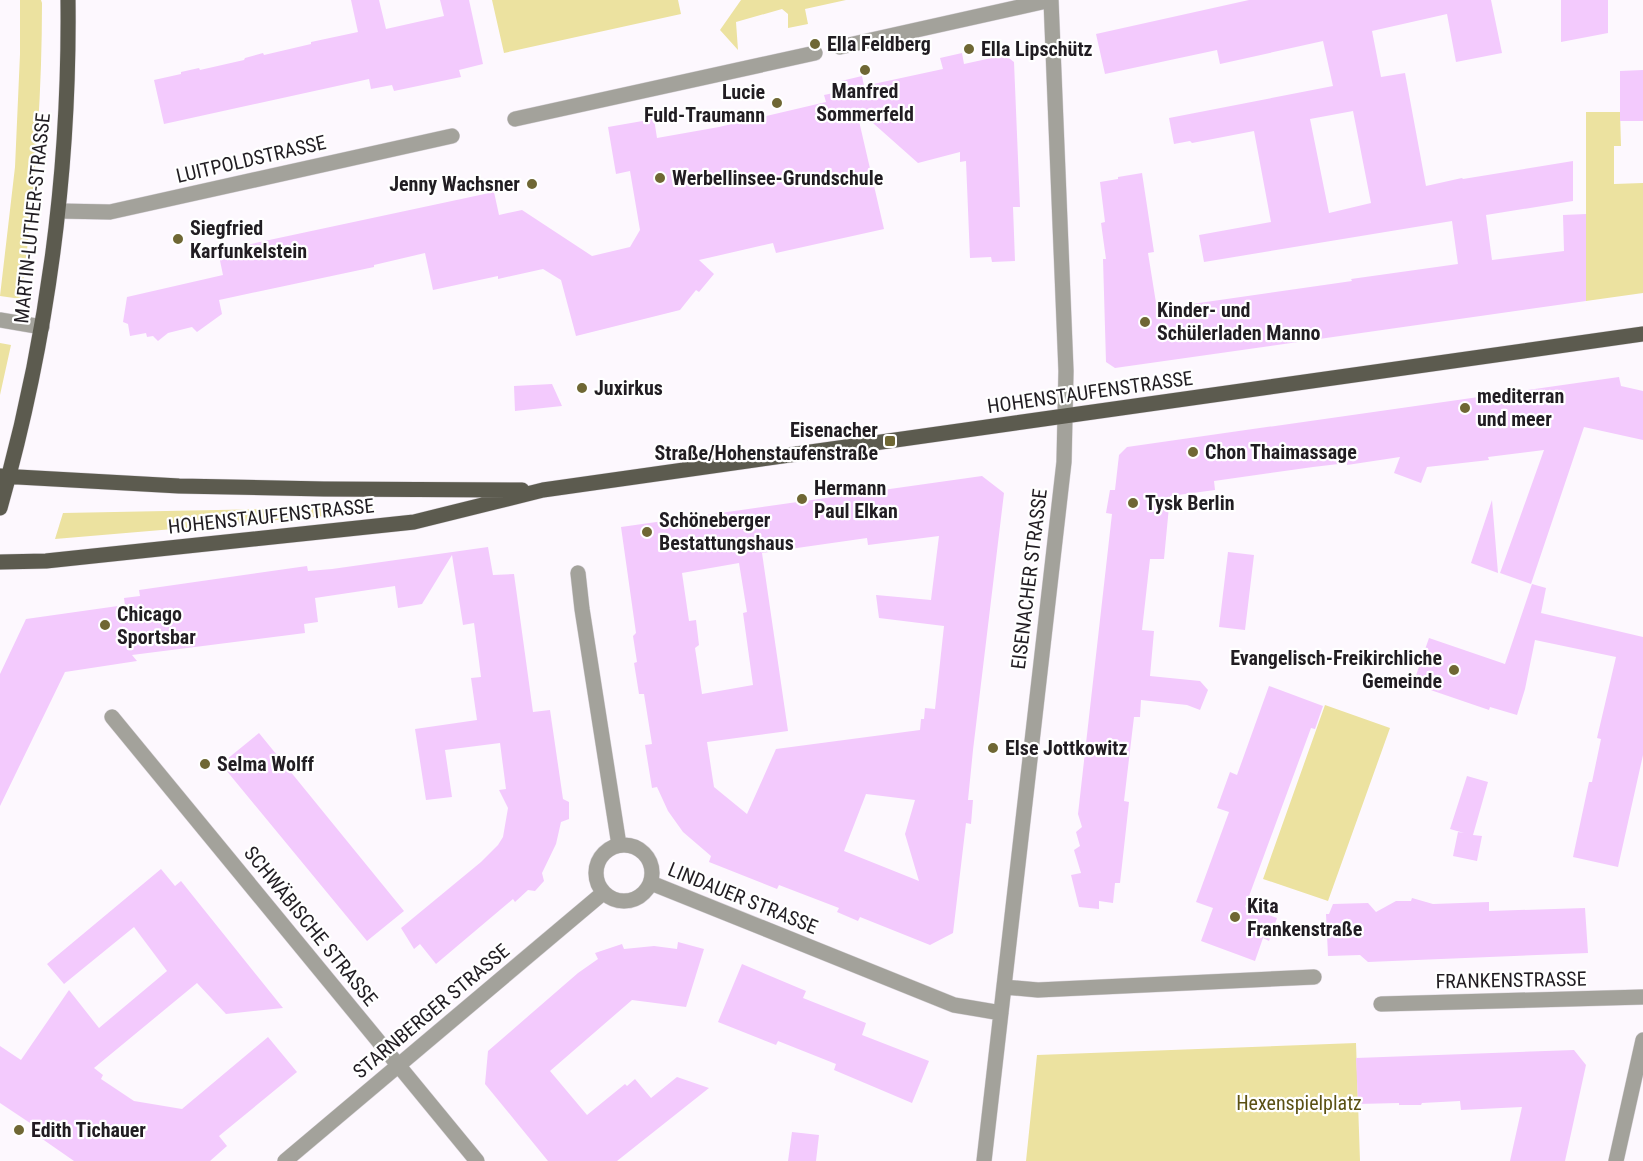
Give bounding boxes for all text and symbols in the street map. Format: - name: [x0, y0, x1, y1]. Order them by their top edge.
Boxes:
- place label: Ella Feldberg: [827, 32, 931, 56]
- marker: Ella Feldberg: [808, 37, 822, 51]
- place label: Ella Lipschütz: [981, 37, 1093, 61]
- marker: Ella Lipschütz: [962, 42, 976, 56]
- marker: Manfred Sommerfeld: [858, 63, 872, 77]
- place label: Manfred Sommerfeld: [816, 79, 914, 126]
- place label: Lucie Fuld-Traumann: [644, 80, 765, 127]
- marker: Lucie Fuld-Traumann: [770, 96, 784, 110]
- street label: MARTIN-LUTHER-STRASSE: [9, 111, 55, 324]
- street label: LUITPOLDSTRASSE: [174, 130, 328, 188]
- place label: Werbellinsee-Grundschule: [672, 166, 883, 190]
- marker: Werbellinsee-Grundschule: [653, 171, 667, 185]
- place label: Jenny Wachsner: [389, 172, 520, 196]
- marker: Jenny Wachsner: [525, 177, 539, 191]
- place label: Siegfried Karfunkelstein: [190, 216, 307, 263]
- marker: Siegfried Karfunkelstein: [171, 232, 185, 246]
- place label: Kinder- und Schülerladen Manno: [1157, 298, 1321, 345]
- marker: Kinder- und Schülerladen Manno: [1138, 315, 1152, 329]
- street label: HOHENSTAUFENSTRASSE: [986, 366, 1194, 418]
- place label: Juxirkus: [594, 376, 663, 400]
- marker: Juxirkus: [575, 381, 589, 395]
- place label: mediterran und meer: [1477, 384, 1564, 431]
- marker: mediterran und meer: [1458, 401, 1472, 415]
- place label: Eisenacher Straße/Hohenstaufenstraße: [655, 418, 878, 465]
- marker: Eisenacher Straße/Hohenstaufenstraße: [883, 434, 897, 448]
- place label: Chon Thaimassage: [1205, 440, 1357, 464]
- marker: Chon Thaimassage: [1186, 445, 1200, 459]
- place label: Hermann Paul Elkan: [814, 476, 898, 523]
- street label: EISENACHER STRASSE: [1006, 487, 1052, 671]
- place label: Tysk Berlin: [1145, 491, 1235, 515]
- marker: Hermann Paul Elkan: [795, 492, 809, 506]
- street label: HOHENSTAUFENSTRASSE: [167, 493, 375, 539]
- marker: Tysk Berlin: [1126, 496, 1140, 510]
- place label: Schöneberger Bestattungshaus: [659, 508, 794, 555]
- marker: Schöneberger Bestattungshaus: [640, 525, 654, 539]
- place label: Chicago Sportsbar: [117, 602, 196, 649]
- marker: Chicago Sportsbar: [98, 618, 112, 632]
- place label: Evangelisch-Freikirchliche Gemeinde: [1230, 646, 1442, 693]
- marker: Evangelisch-Freikirchliche Gemeinde: [1447, 663, 1461, 677]
- place label: Else Jottkowitz: [1005, 736, 1128, 760]
- marker: Else Jottkowitz: [986, 741, 1000, 755]
- place label: Selma Wolff: [217, 752, 314, 776]
- marker: Selma Wolff: [198, 757, 212, 771]
- street label: SCHWÄBISCHE STRASSE: [239, 841, 383, 1011]
- street label: LINDAUER STRASSE: [665, 857, 821, 939]
- place label: Kita Frankenstraße: [1247, 894, 1362, 941]
- marker: Kita Frankenstraße: [1228, 910, 1242, 924]
- street label: STARNBERGER STRASSE: [348, 939, 514, 1083]
- street label: FRANKENSTRASSE: [1435, 967, 1587, 993]
- park label: Hexenspielplatz: [1236, 1091, 1362, 1115]
- place label: Edith Tichauer: [31, 1118, 146, 1142]
- marker: Edith Tichauer: [12, 1123, 26, 1137]

